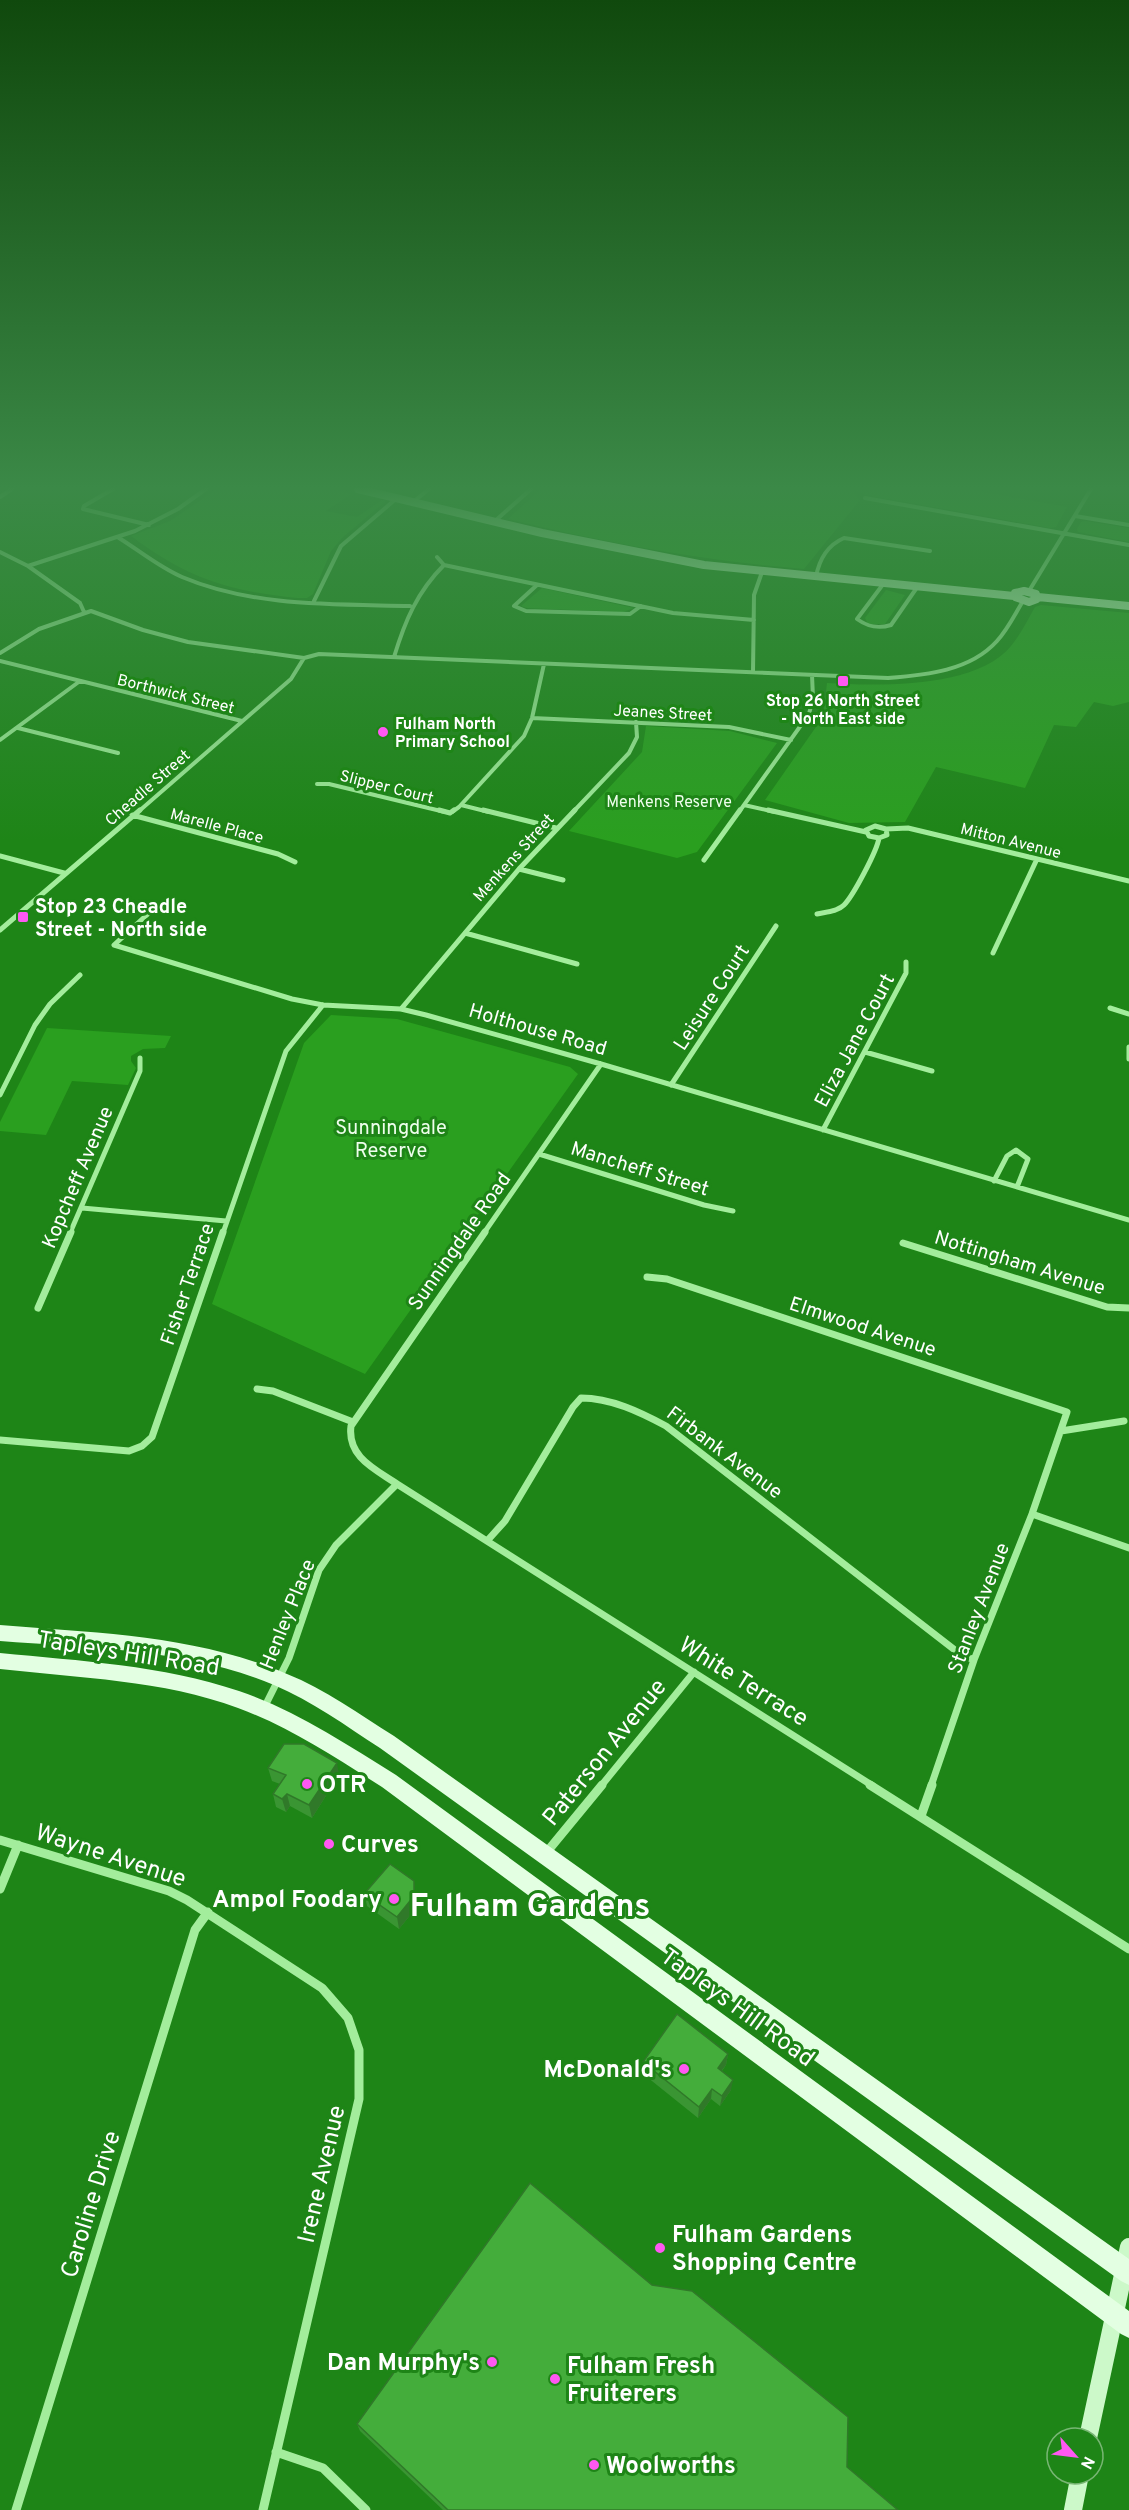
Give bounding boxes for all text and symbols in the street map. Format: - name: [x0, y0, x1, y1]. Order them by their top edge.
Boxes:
- street label: Borthwick Street: [115, 671, 236, 719]
- marker: Stop 26 North Street - North East side: [836, 674, 850, 688]
- place label: Stop 26 North Street - North East side: [766, 692, 920, 730]
- street label: Jeanes Street: [613, 701, 713, 727]
- place label: Fulham North Primary School: [395, 715, 510, 753]
- marker: Fulham North Primary School: [376, 725, 390, 739]
- street label: Cheadle Street: [102, 746, 195, 831]
- street label: Slipper Court: [338, 767, 435, 809]
- park label: Menkens Reserve: [606, 793, 732, 813]
- street label: Marelle Place: [168, 805, 265, 849]
- street label: Menkens Street: [470, 810, 559, 907]
- street label: Mitton Avenue: [958, 820, 1063, 864]
- place label: Stop 23 Cheadle Street - North side: [35, 895, 207, 944]
- marker: Stop 23 Cheadle Street - North side: [16, 910, 30, 924]
- street label: Leisure Court: [669, 940, 757, 1056]
- street label: Eliza Jane Court: [810, 970, 902, 1112]
- street label: Holthouse Road: [465, 999, 610, 1063]
- street label: Kopcheff Avenue: [37, 1103, 120, 1253]
- park label: Sunningdale Reserve: [335, 1116, 447, 1165]
- street label: Mancheff Street: [567, 1137, 712, 1203]
- street label: Sunningdale Road: [403, 1168, 518, 1316]
- street label: Fisher Terrace: [156, 1220, 222, 1349]
- street label: Nottingham Avenue: [931, 1226, 1108, 1302]
- street label: Elmwood Avenue: [786, 1292, 939, 1364]
- street label: Firbank Avenue: [660, 1401, 787, 1506]
- street label: Stanley Avenue: [943, 1540, 1017, 1678]
- street label: Henley Place: [255, 1556, 323, 1674]
- street label: Tapleys Hill Road: [36, 1626, 222, 1684]
- street label: White Terrace: [673, 1631, 813, 1734]
- street label: Paterson Avenue: [537, 1674, 674, 1833]
- place label: OTR: [319, 1771, 367, 1801]
- marker: OTR: [300, 1777, 314, 1791]
- street label: Wayne Avenue: [31, 1818, 190, 1895]
- place label: Curves: [341, 1831, 419, 1861]
- marker: Curves: [322, 1837, 336, 1851]
- place label: Ampol Foodary: [212, 1886, 382, 1916]
- district label: Fulham Gardens: [410, 1888, 650, 1928]
- marker: Ampol Foodary: [387, 1892, 401, 1906]
- street label: Tapleys Hill Road: [654, 1943, 820, 2075]
- place label: McDonald's: [543, 2056, 672, 2086]
- marker: McDonald's: [677, 2062, 691, 2076]
- street label: Irene Avenue: [293, 2103, 353, 2246]
- street label: Caroline Drive: [55, 2127, 129, 2282]
- place label: Fulham Gardens Shopping Centre: [672, 2221, 857, 2279]
- marker: Fulham Gardens Shopping Centre: [653, 2241, 667, 2255]
- place label: Dan Murphy's: [327, 2349, 480, 2379]
- place label: Fulham Fresh Fruiterers: [567, 2352, 715, 2410]
- marker: Dan Murphy's: [485, 2355, 499, 2369]
- marker: Fulham Fresh Fruiterers: [548, 2372, 562, 2386]
- north arrow: [1045, 2426, 1105, 2486]
- place label: Woolworths: [606, 2452, 736, 2482]
- text: N: [1075, 2452, 1098, 2472]
- marker: Woolworths: [587, 2458, 601, 2472]

